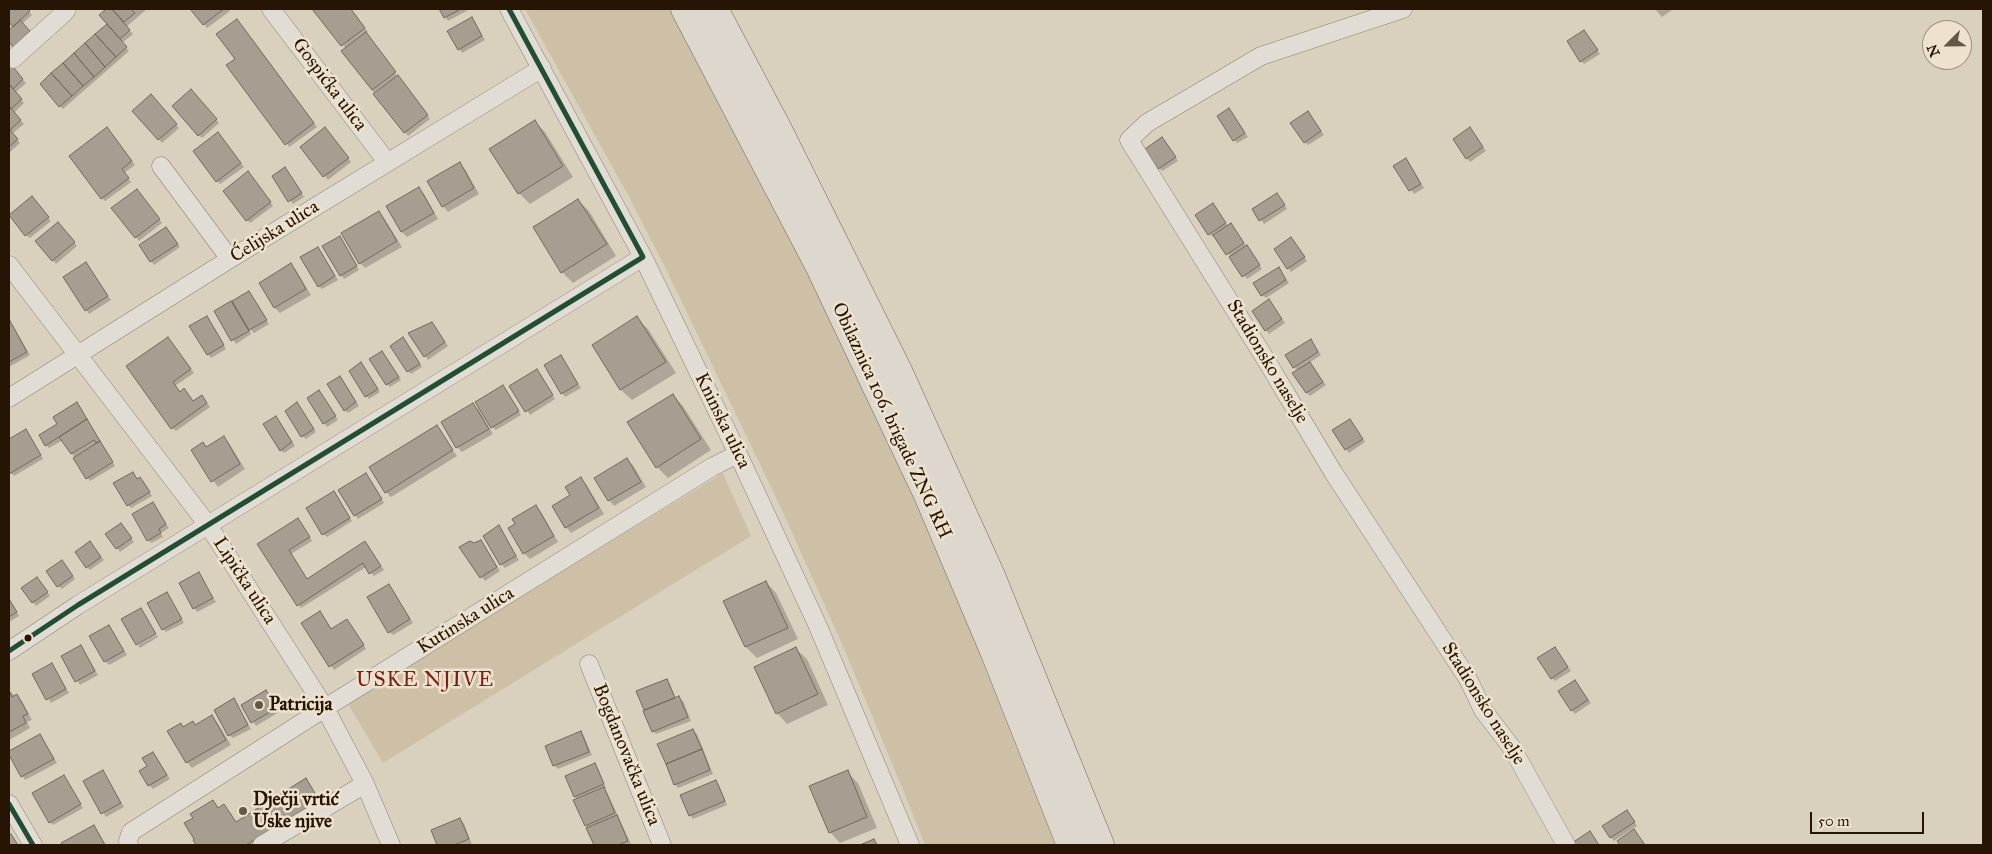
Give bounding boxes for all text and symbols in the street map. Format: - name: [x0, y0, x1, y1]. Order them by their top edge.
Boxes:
- north arrow: [1922, 20, 1972, 70]
- street label: Gospićka ulica: [287, 34, 371, 136]
- text: N: [1924, 42, 1944, 59]
- street label: Ćelijska ulica: [227, 196, 323, 268]
- street label: Stadionsko naselje: [1221, 296, 1313, 428]
- street label: Obilaznica 106. brigade ZNG RH: [826, 299, 956, 543]
- street label: Kninska ulica: [689, 369, 755, 473]
- street label: Lipička ulica: [207, 533, 281, 629]
- street label: Kutinska ulica: [413, 582, 519, 660]
- unlabelled marker: [23, 633, 33, 643]
- street label: Stadionsko naselje: [1436, 638, 1530, 770]
- district label: USKE NJIVE: [355, 668, 495, 694]
- street label: Bogdanovačka ulica: [587, 681, 665, 829]
- place label: Patricija: [269, 694, 332, 716]
- marker: Patricija: [253, 699, 265, 711]
- place label: Dječji vrtić Uske njive: [253, 789, 339, 833]
- scale bar: [1812, 802, 1926, 834]
- marker: Dječji vrtić Uske njive: [237, 805, 249, 817]
- text: 50 m: [1818, 812, 1850, 830]

